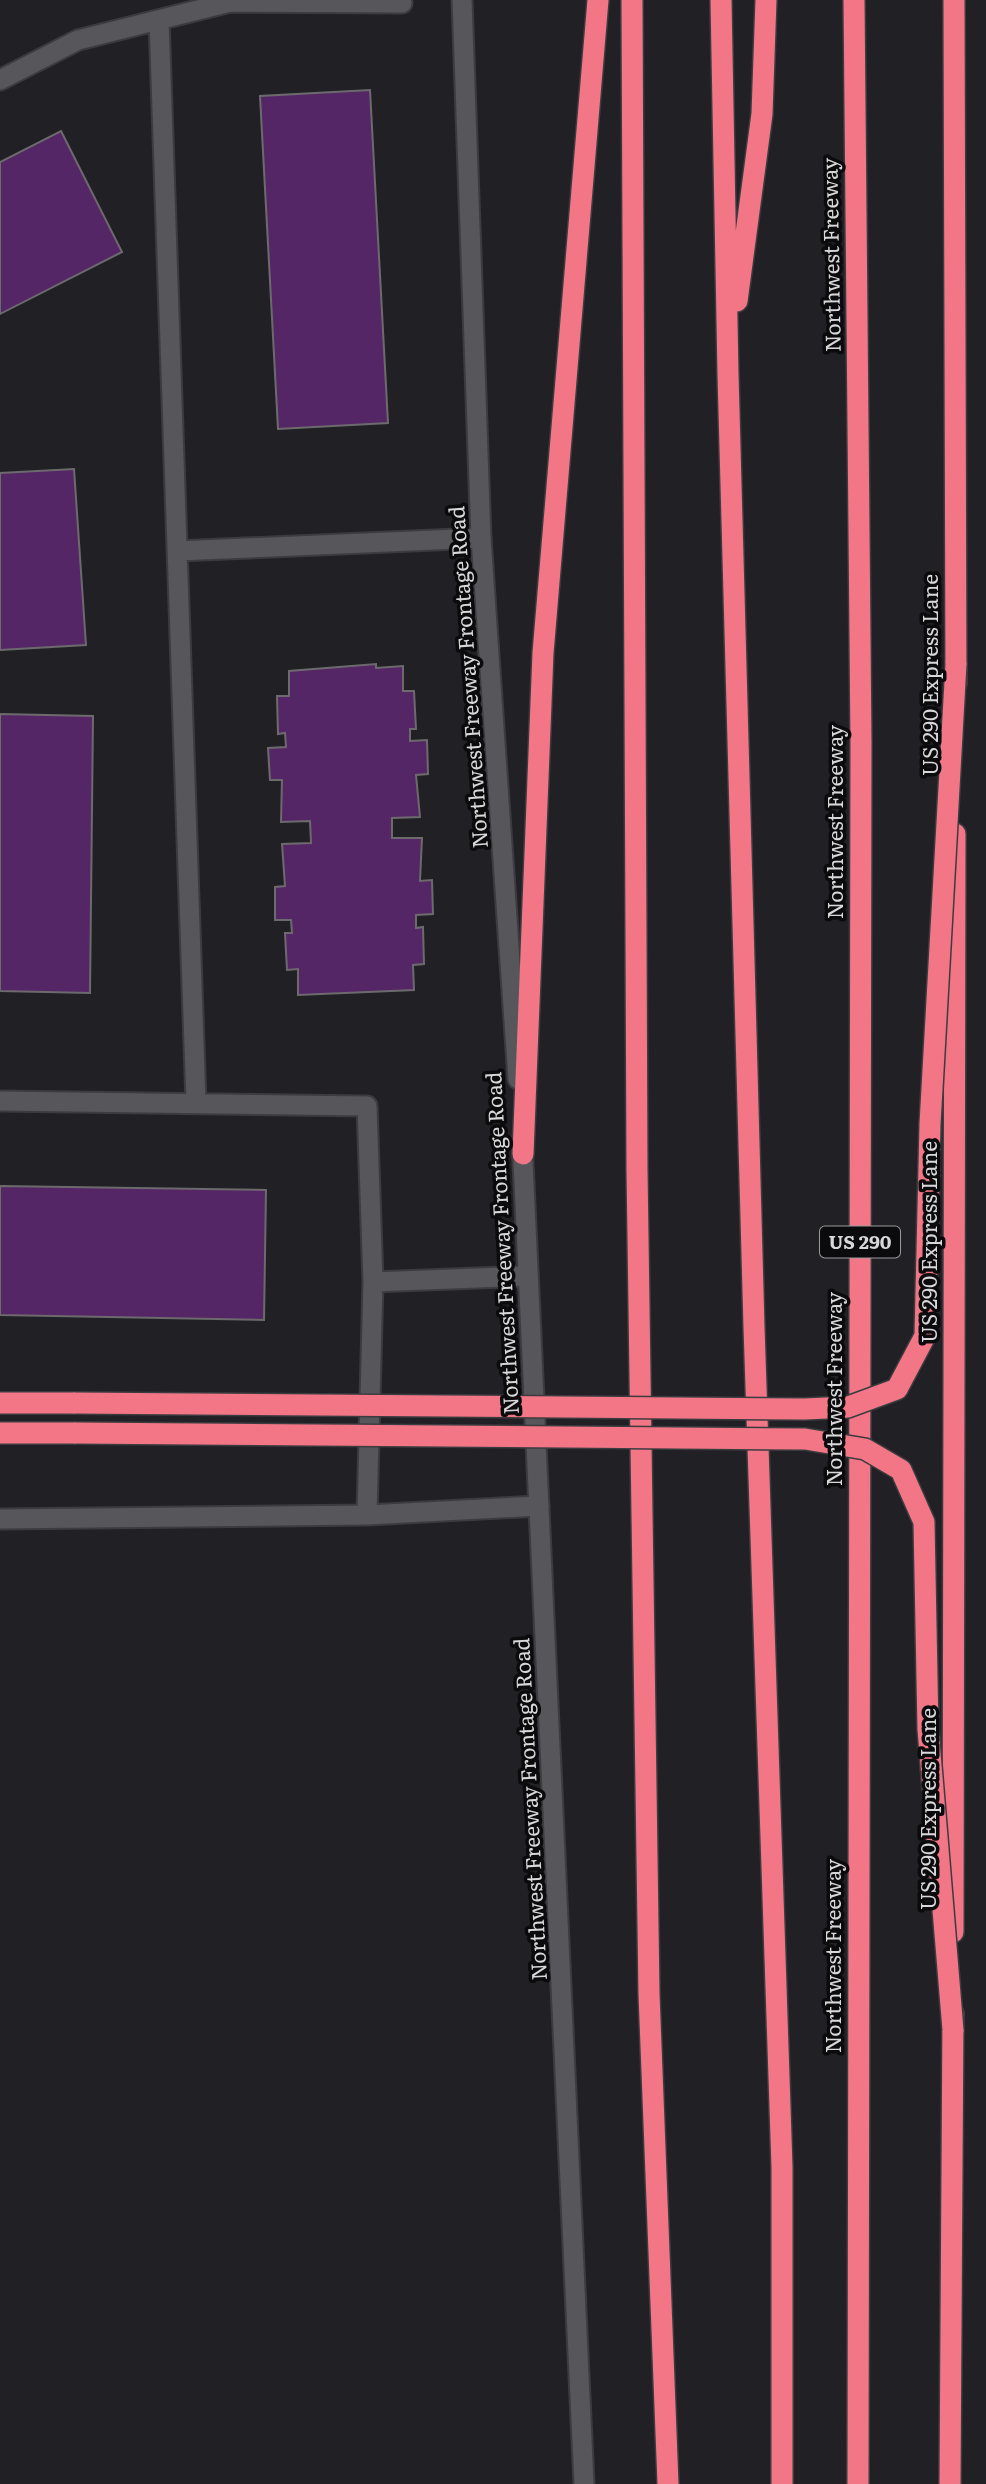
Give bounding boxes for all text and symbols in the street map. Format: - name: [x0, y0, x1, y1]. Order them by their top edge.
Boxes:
- street label: Northwest Freeway: [812, 157, 847, 352]
- street label: Northwest Freeway Frontage Road: [439, 505, 494, 849]
- street label: US 290 Express Lane: [913, 574, 944, 776]
- street label: Northwest Freeway: [818, 724, 849, 919]
- street label: Northwest Freeway Frontage Road: [476, 1071, 525, 1415]
- street label: US 290 Express Lane: [912, 1141, 943, 1343]
- road number: US 290: [820, 1226, 900, 1258]
- street label: Northwest Freeway: [817, 1291, 848, 1486]
- street label: Northwest Freeway Frontage Road: [504, 1637, 553, 1981]
- street label: US 290 Express Lane: [911, 1708, 942, 1910]
- street label: Northwest Freeway: [816, 1858, 847, 2053]

